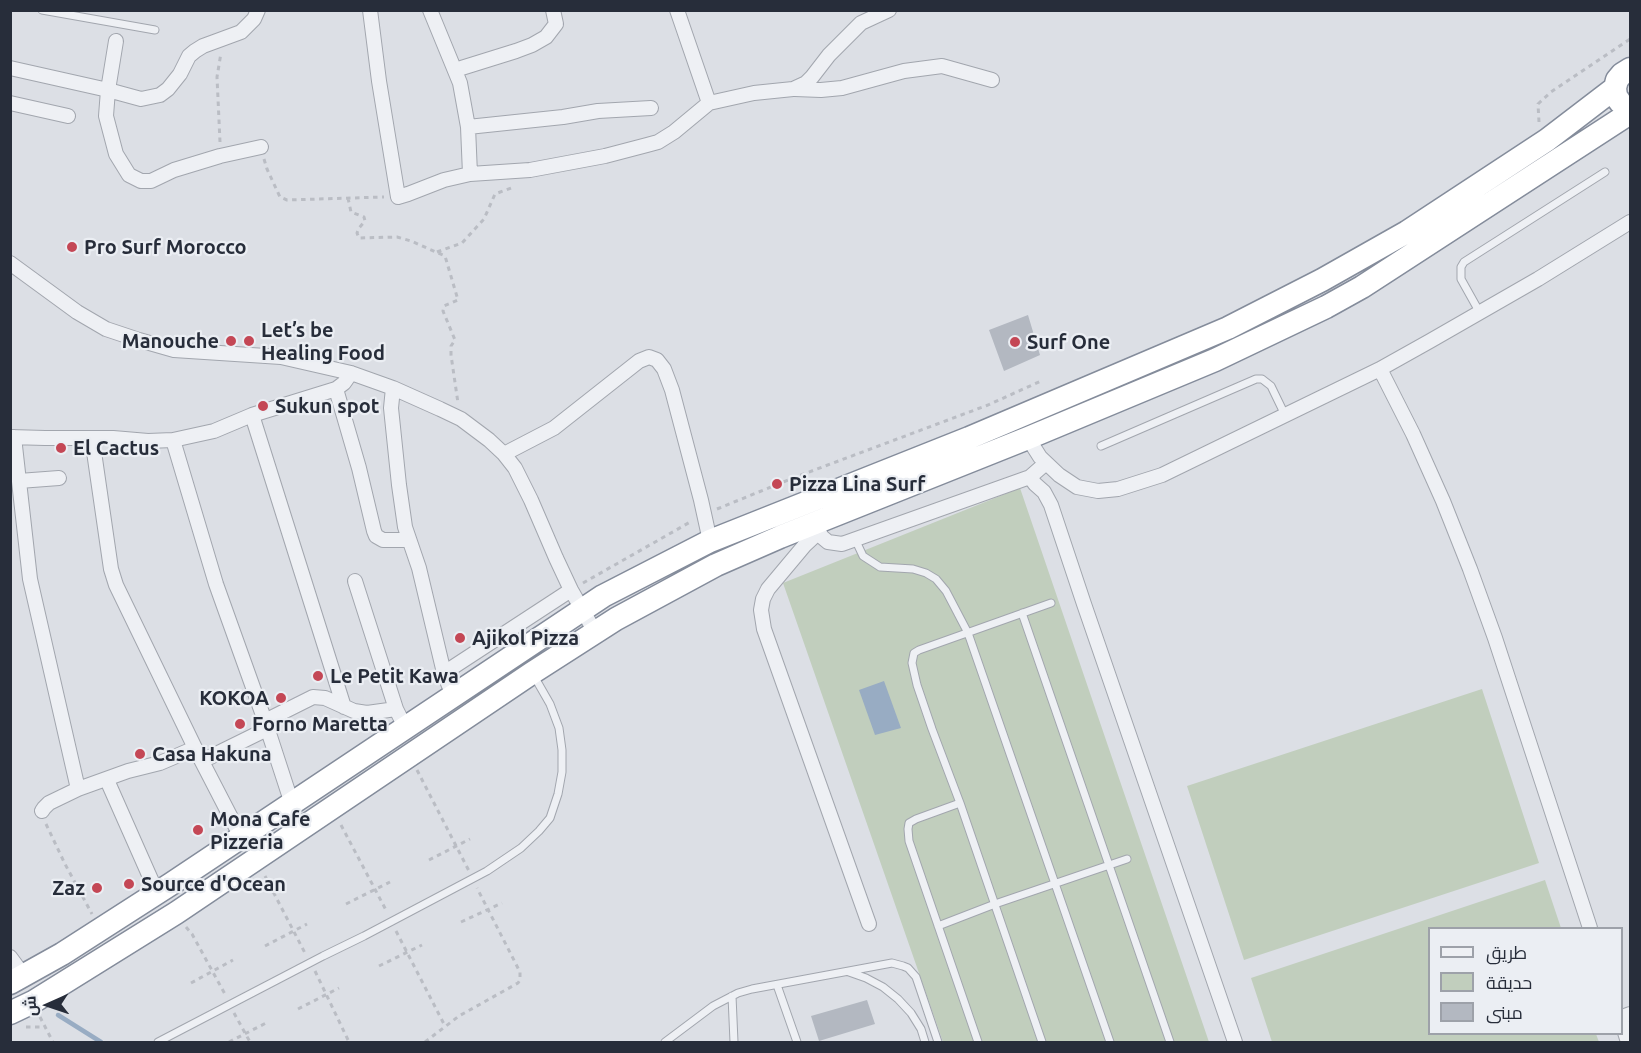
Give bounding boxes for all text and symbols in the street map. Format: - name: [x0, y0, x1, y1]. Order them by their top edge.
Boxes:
- place label: Pro Surf Morocco: [84, 235, 247, 259]
- marker: Pro Surf Morocco: [65, 240, 79, 254]
- place label: Let’s be Healing Food: [261, 318, 385, 365]
- place label: Manouche: [122, 329, 219, 353]
- place label: Surf One: [1027, 330, 1110, 354]
- marker: Manouche: [224, 334, 238, 348]
- marker: Let’s be Healing Food: [242, 334, 256, 348]
- marker: Surf One: [1008, 335, 1022, 349]
- place label: Sukun spot: [275, 394, 379, 418]
- marker: Sukun spot: [256, 399, 270, 413]
- place label: El Cactus: [73, 436, 159, 460]
- marker: El Cactus: [54, 441, 68, 455]
- place label: Pizza Lina Surf: [789, 472, 926, 496]
- marker: Pizza Lina Surf: [770, 477, 784, 491]
- place label: Ajikol Pizza: [472, 626, 579, 650]
- marker: Ajikol Pizza: [453, 631, 467, 645]
- place label: Le Petit Kawa: [330, 664, 459, 688]
- marker: Le Petit Kawa: [311, 669, 325, 683]
- place label: KOKOA: [199, 686, 269, 710]
- marker: KOKOA: [274, 691, 288, 705]
- place label: Forno Maretta: [252, 712, 388, 736]
- marker: Forno Maretta: [233, 717, 247, 731]
- place label: Casa Hakuna: [152, 742, 272, 766]
- marker: Casa Hakuna: [133, 747, 147, 761]
- place label: Mona Cafe Pizzeria: [210, 807, 311, 854]
- marker: Mona Cafe Pizzeria: [191, 823, 205, 837]
- place label: Source d'Ocean: [141, 872, 286, 896]
- place label: Zaz: [52, 876, 85, 900]
- marker: Source d'Ocean: [122, 877, 136, 891]
- marker: Zaz: [90, 881, 104, 895]
- legend: [1428, 927, 1623, 1035]
- text: طريق: [1486, 942, 1527, 962]
- text: حديقة: [1486, 972, 1532, 992]
- north arrow: [18, 975, 78, 1035]
- text: ش: [20, 995, 40, 1017]
- text: مبنى: [1486, 1002, 1523, 1022]

